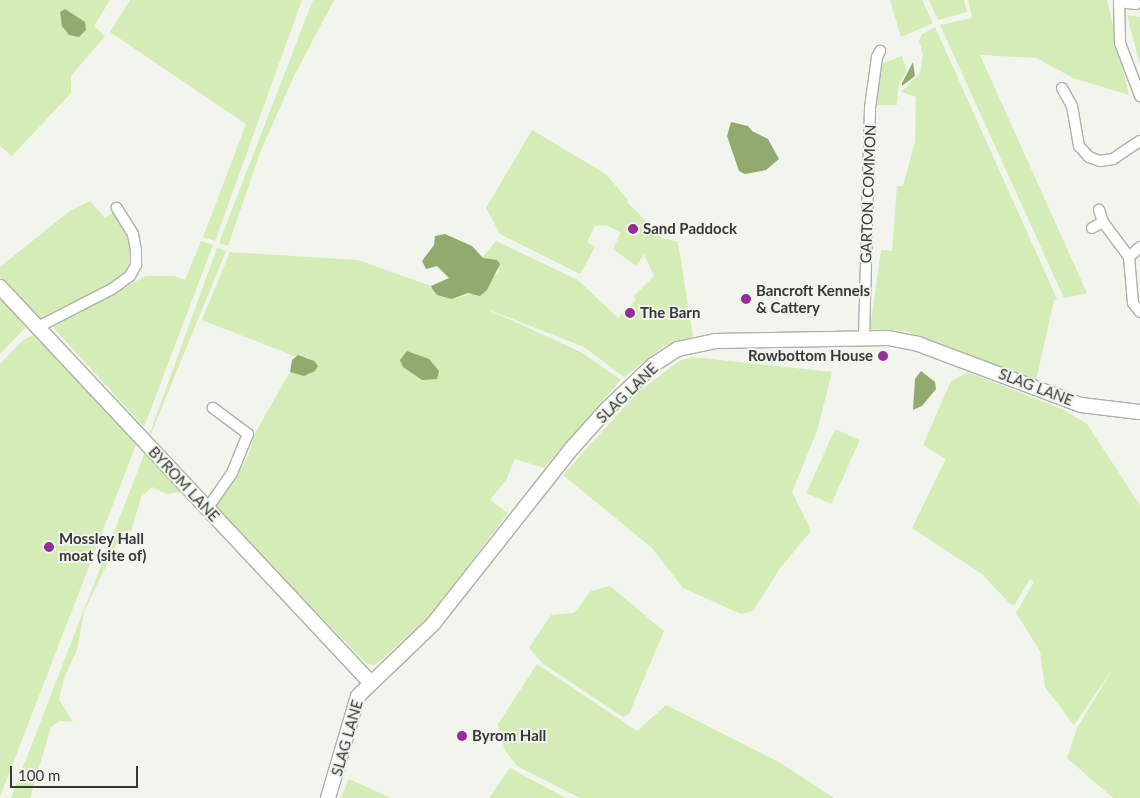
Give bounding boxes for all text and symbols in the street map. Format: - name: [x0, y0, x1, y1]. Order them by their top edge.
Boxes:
- street label: GARTON COMMON: [857, 124, 879, 264]
- place label: Sand Paddock: [643, 220, 737, 238]
- marker: Sand Paddock: [627, 223, 639, 235]
- place label: Bancroft Kennels & Cattery: [756, 281, 870, 316]
- marker: Bancroft Kennels & Cattery: [740, 293, 752, 305]
- place label: The Barn: [640, 304, 700, 322]
- marker: The Barn: [624, 307, 636, 319]
- place label: Rowbottom House: [748, 347, 873, 365]
- marker: Rowbottom House: [877, 350, 889, 362]
- street label: SLAG LANE: [593, 359, 661, 427]
- street label: SLAG LANE: [996, 365, 1076, 409]
- street label: BYROM LANE: [145, 443, 223, 525]
- place label: Mossley Hall moat (site of): [59, 529, 146, 564]
- marker: Mossley Hall moat (site of): [43, 541, 55, 553]
- street label: SLAG LANE: [328, 698, 366, 778]
- place label: Byrom Hall: [472, 727, 546, 745]
- marker: Byrom Hall: [456, 730, 468, 742]
- scale bar: [12, 756, 140, 788]
- text: 100 m: [18, 766, 60, 784]

